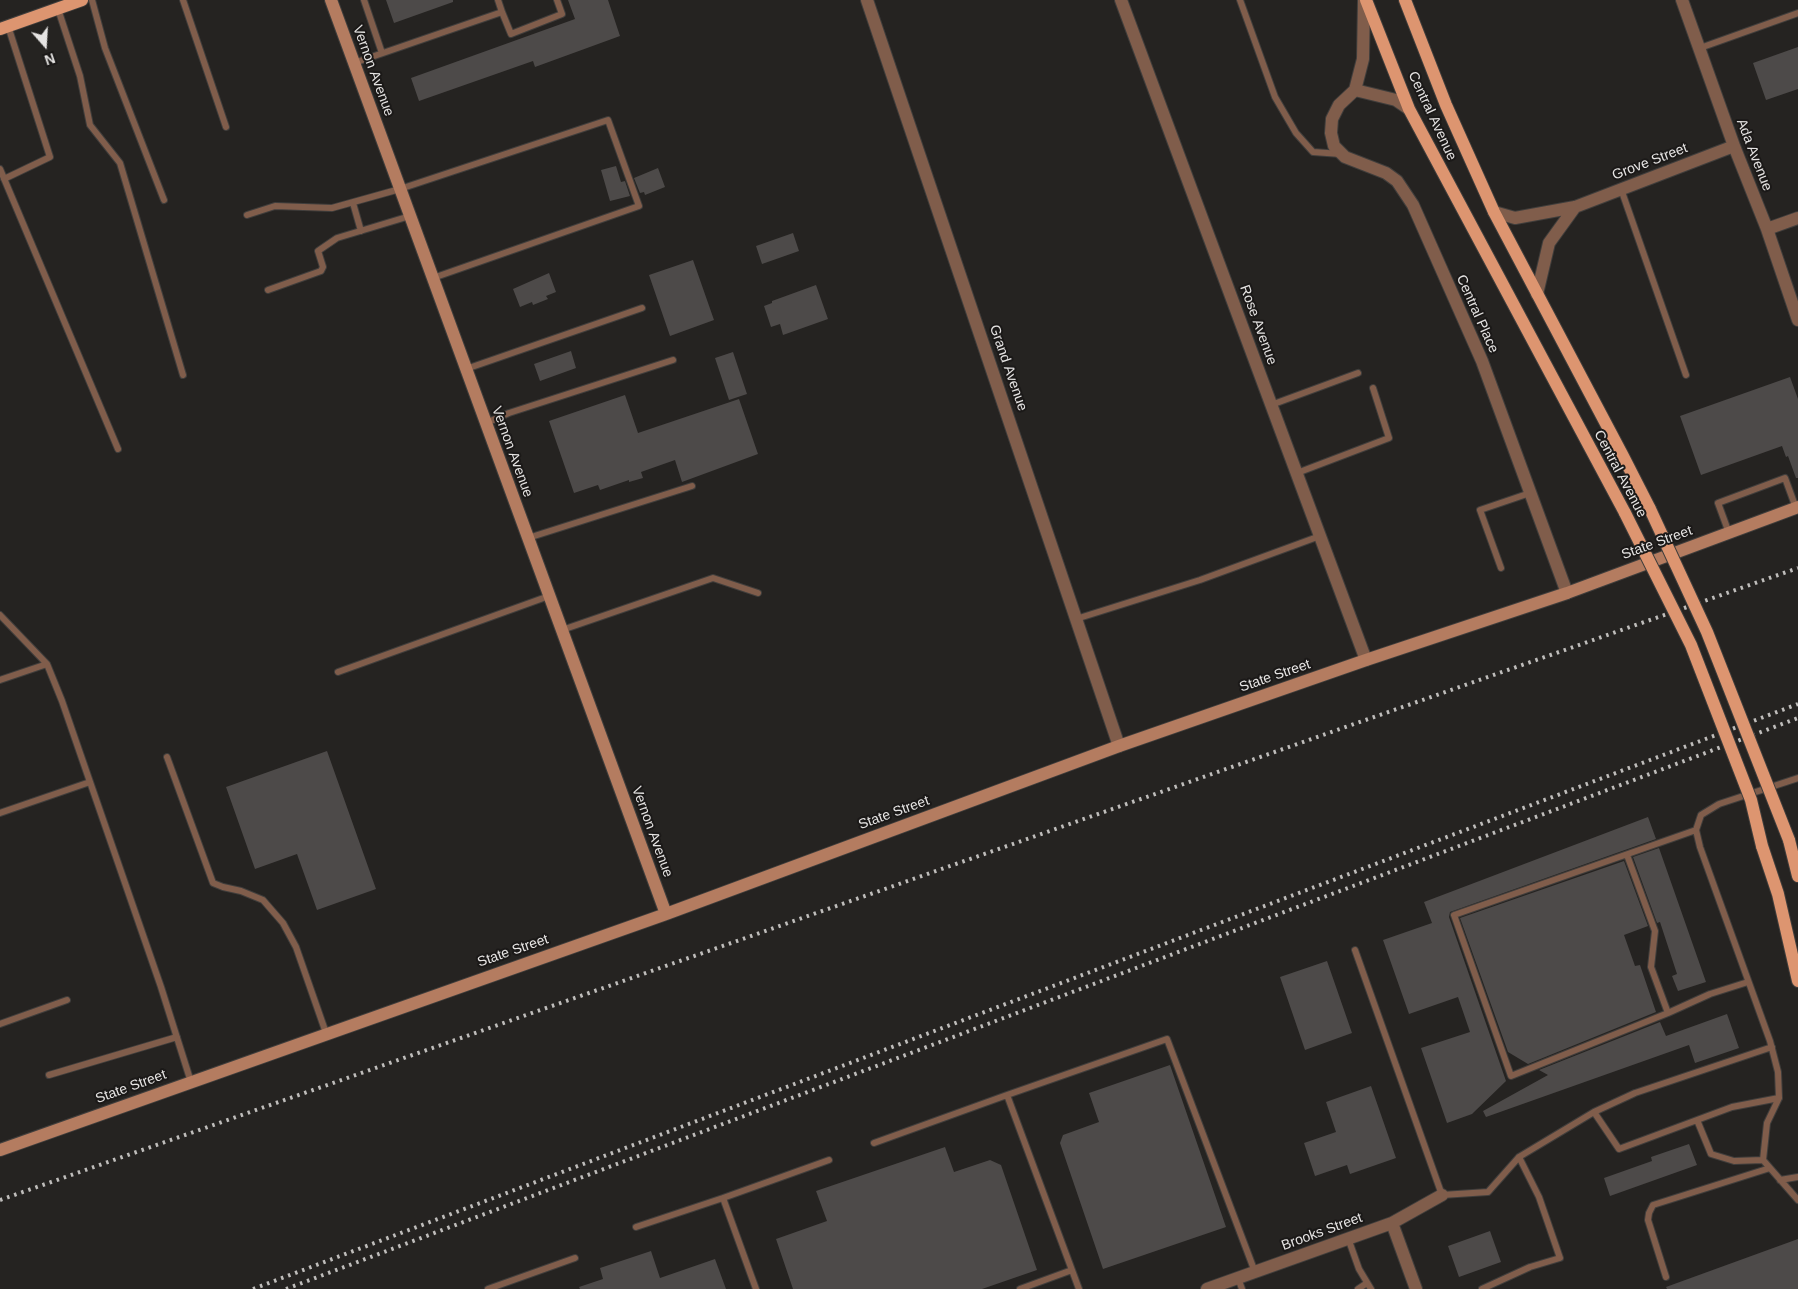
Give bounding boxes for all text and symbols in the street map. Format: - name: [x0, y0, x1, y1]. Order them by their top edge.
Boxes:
- north arrow: [20, 20, 70, 70]
- street label: Vernon Avenue: [349, 23, 397, 119]
- text: N: [42, 50, 57, 68]
- street label: Central Avenue: [1404, 69, 1460, 163]
- street label: Ada Avenue: [1733, 116, 1775, 194]
- street label: Grove Street: [1610, 140, 1690, 184]
- street label: Central Place: [1452, 272, 1502, 356]
- street label: Rose Avenue: [1236, 283, 1280, 367]
- street label: Grand Avenue: [985, 323, 1031, 413]
- street label: Vernon Avenue: [488, 404, 536, 500]
- street label: Central Avenue: [1590, 428, 1650, 520]
- street label: State Street: [1619, 522, 1695, 564]
- street label: State Street: [1237, 656, 1313, 696]
- street label: Vernon Avenue: [628, 784, 676, 880]
- street label: State Street: [856, 792, 932, 834]
- street label: State Street: [475, 931, 551, 971]
- street label: State Street: [93, 1066, 169, 1108]
- street label: Brooks Street: [1279, 1210, 1365, 1254]

